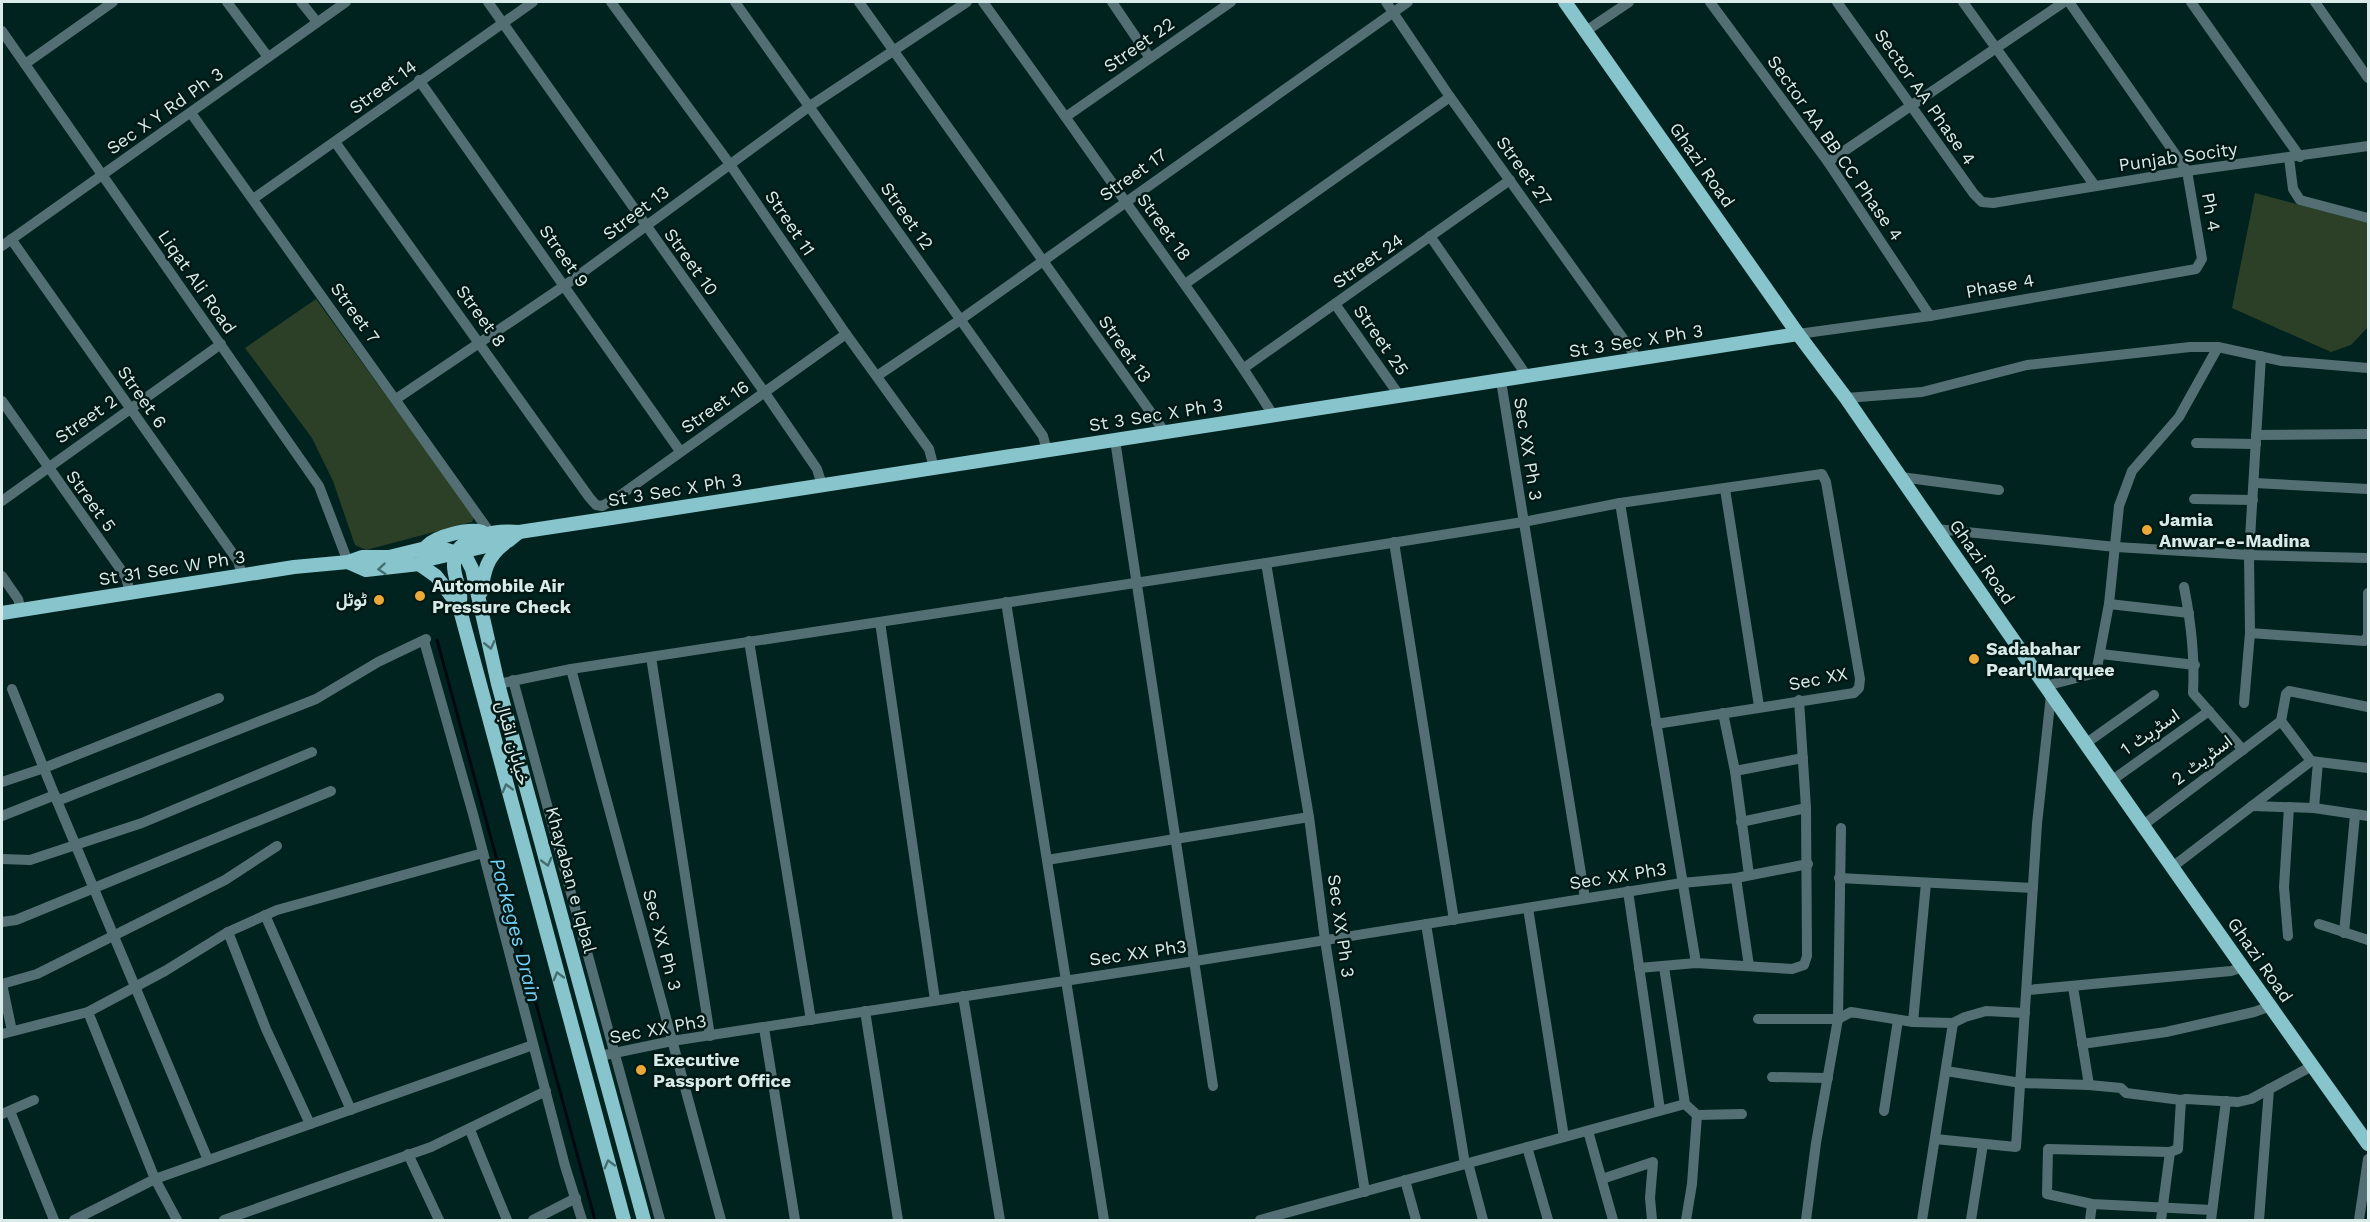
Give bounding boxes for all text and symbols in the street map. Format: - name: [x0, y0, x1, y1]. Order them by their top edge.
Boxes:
- street label: Street 22: [1099, 13, 1178, 77]
- street label: Sector AA Phase 4: [1871, 25, 1980, 169]
- street label: Sector AA BB CC Phase 4: [1763, 51, 1908, 245]
- street label: Street 14: [345, 55, 420, 118]
- street label: Sec X Y Rd Ph 3: [102, 63, 227, 159]
- street label: Ghazi Road: [1665, 118, 1739, 211]
- street label: Street 27: [1492, 132, 1557, 209]
- street label: Punjab Socity: [2117, 138, 2239, 175]
- street label: Street 17: [1095, 144, 1170, 205]
- street label: Street 12: [877, 178, 938, 253]
- street label: Street 13: [598, 181, 673, 244]
- street label: Street 11: [761, 186, 820, 259]
- street label: Street 18: [1133, 189, 1196, 264]
- street label: Ph 4: [2198, 191, 2225, 233]
- street label: Street 9: [535, 220, 593, 291]
- street label: Street 10: [660, 224, 723, 300]
- street label: Liqat Ali Road: [154, 226, 241, 338]
- street label: Street 24: [1328, 229, 1407, 293]
- street label: Phase 4: [1964, 269, 2036, 302]
- street label: Street 7: [326, 278, 384, 347]
- street label: Street 8: [452, 281, 511, 351]
- street label: Street 25: [1349, 300, 1413, 379]
- street label: Street 13: [1095, 311, 1156, 386]
- street label: St 3 Sec X Ph 3: [1567, 320, 1704, 361]
- street label: Street 6: [113, 362, 171, 432]
- street label: Street 16: [677, 376, 753, 438]
- street label: Street 2: [51, 390, 121, 447]
- street label: St 3 Sec X Ph 3: [1087, 394, 1224, 435]
- street label: Sec XX Ph 3: [1510, 396, 1547, 502]
- street label: Street 5: [62, 466, 121, 536]
- street label: St 3 Sec X Ph 3: [606, 469, 743, 510]
- place label: Jamia Anwar-e-Madina: [2159, 509, 2311, 551]
- street label: Ghazi Road: [1945, 515, 2019, 608]
- marker: Jamia Anwar-e-Madina: [2140, 523, 2154, 537]
- street label: St 31 Sec W Ph 3: [97, 546, 247, 589]
- one-way arrow: [377, 562, 386, 575]
- place label: Automobile Air Pressure Check: [432, 575, 572, 617]
- place label: ٹوٹل: [336, 589, 368, 611]
- marker: Automobile Air Pressure Check: [413, 589, 427, 603]
- marker: ٹوٹل: [372, 593, 386, 607]
- place label: Sadabahar Pearl Marquee: [1986, 638, 2115, 680]
- one-way arrow: [482, 639, 495, 649]
- marker: Sadabahar Pearl Marquee: [1967, 652, 1981, 666]
- street label: Sec XX: [1787, 662, 1849, 695]
- street label: خیابان اقبال: [491, 698, 535, 788]
- street label: اسٹریٹ 1: [2116, 704, 2184, 760]
- street label: اسٹریٹ 2: [2167, 730, 2237, 790]
- one-way arrow: [502, 783, 514, 793]
- street label: Khayaban e Iqbal: [542, 804, 601, 956]
- water label: Packeges Drain: [485, 855, 547, 1005]
- one-way arrow: [540, 856, 552, 866]
- street label: Sec XX Ph3: [1568, 857, 1668, 894]
- street label: Sec XX Ph 3: [1324, 873, 1359, 979]
- street label: Sec XX Ph 3: [639, 887, 686, 993]
- street label: Ghazi Road: [2223, 913, 2297, 1006]
- street label: Sec XX Ph3: [1088, 935, 1188, 970]
- one-way arrow: [552, 971, 565, 981]
- street label: Sec XX Ph3: [608, 1010, 708, 1047]
- place label: Executive Passport Office: [653, 1049, 791, 1091]
- marker: Executive Passport Office: [634, 1063, 648, 1077]
- one-way arrow: [603, 1159, 616, 1169]

